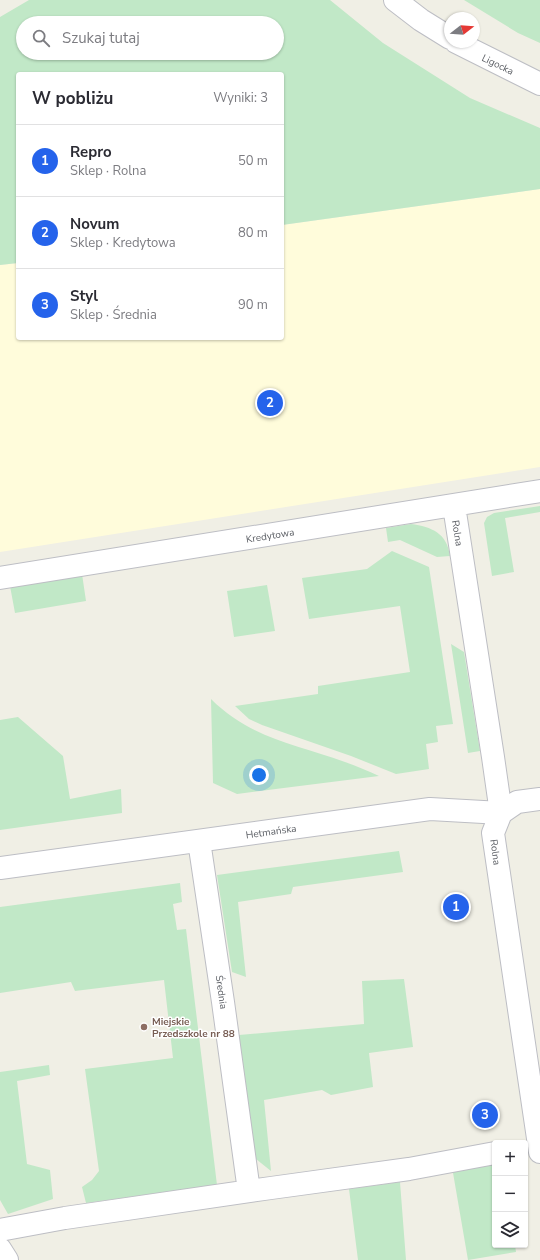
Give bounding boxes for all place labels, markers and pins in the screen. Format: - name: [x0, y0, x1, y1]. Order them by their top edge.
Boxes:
- pin: 2: [257, 388, 283, 418]
- pin: 1: [443, 892, 469, 922]
- place label: Miejskie Przedszkole nr 88: [152, 1015, 235, 1041]
- marker: Miejskie Przedszkole nr 88: [139, 1022, 149, 1032]
- pin: 3: [472, 1100, 498, 1130]

